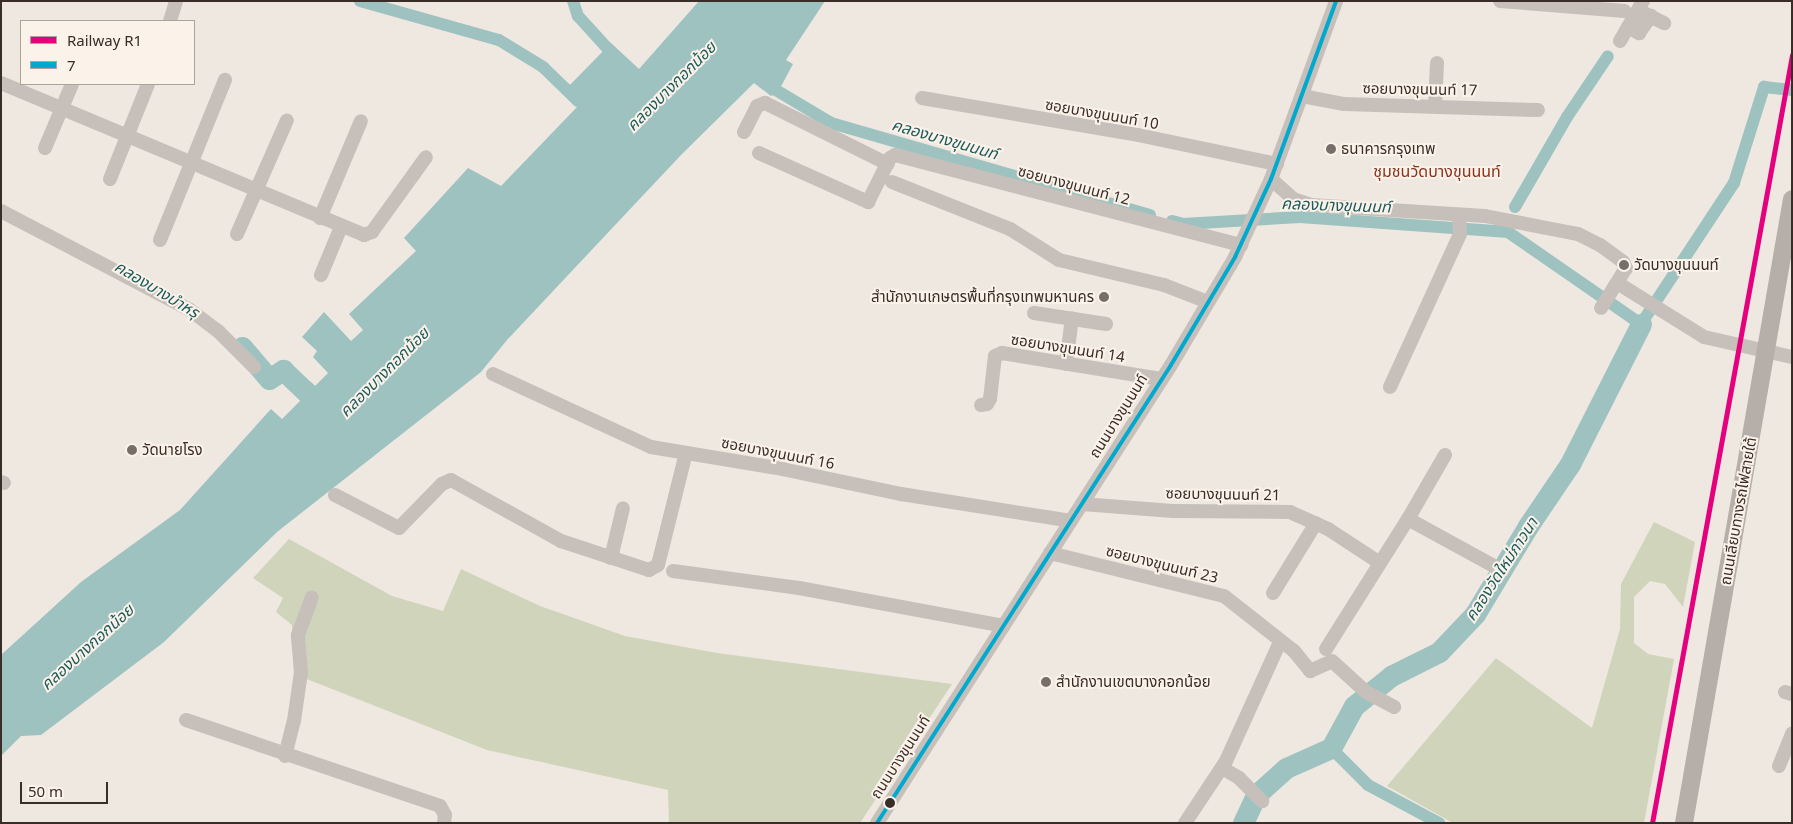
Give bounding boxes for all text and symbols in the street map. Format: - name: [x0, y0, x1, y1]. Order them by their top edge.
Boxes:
- legend: [20, 20, 195, 85]
- text: Railway R1: [67, 30, 142, 50]
- water label: คลองบางกอกน้อย: [622, 37, 720, 135]
- text: 7: [67, 55, 76, 75]
- street label: ซอยบางขุนนนท์ 17: [1362, 79, 1478, 99]
- street label: ซอยบางขุนนนท์ 10: [1044, 95, 1160, 133]
- water label: คลองบางขุนนนท์: [890, 115, 1000, 163]
- place label: ธนาคารกรุงเทพ: [1341, 140, 1435, 158]
- marker: ธนาคารกรุงเทพ: [1325, 143, 1337, 155]
- street label: ซอยบางขุนนนท์ 12: [1016, 161, 1132, 209]
- district label: ชุมชนวัดบางขุนนนท์: [1373, 161, 1501, 181]
- water label: คลองบางขุนนนท์: [1281, 193, 1391, 217]
- water label: คลองบางบำหรุ: [111, 256, 203, 322]
- place label: วัดบางขุนนนท์: [1634, 256, 1719, 274]
- marker: วัดบางขุนนนท์: [1618, 259, 1630, 271]
- place label: สำนักงานเกษตรพื้นที่กรุงเทพมหานคร: [871, 288, 1094, 306]
- marker: สำนักงานเกษตรพื้นที่กรุงเทพมหานคร: [1098, 291, 1110, 303]
- water label: คลองบางกอกน้อย: [335, 323, 433, 421]
- street label: ซอยบางขุนนนท์ 14: [1010, 330, 1126, 366]
- street label: ถนนบางขุนนนท์: [1085, 371, 1151, 461]
- street label: ซอยบางขุนนนท์ 16: [720, 433, 836, 473]
- street label: ถนนเลียบทางรถไฟสายใต้: [1716, 436, 1760, 586]
- place label: วัดนายโรง: [142, 441, 203, 459]
- marker: วัดนายโรง: [126, 444, 138, 456]
- street label: ซอยบางขุนนนท์ 21: [1165, 484, 1281, 504]
- water label: คลองวัดใหม่ภาวนา: [1461, 514, 1541, 624]
- street label: ซอยบางขุนนนท์ 23: [1104, 541, 1220, 587]
- water label: คลองบางกอกน้อย: [37, 600, 137, 694]
- place label: สำนักงานเขตบางกอกน้อย: [1056, 673, 1211, 691]
- marker: สำนักงานเขตบางกอกน้อย: [1040, 676, 1052, 688]
- street label: ถนนบางขุนนนท์: [866, 712, 934, 802]
- scale bar: [22, 772, 110, 804]
- text: 50 m: [28, 781, 63, 801]
- unlabelled marker: [885, 798, 895, 808]

